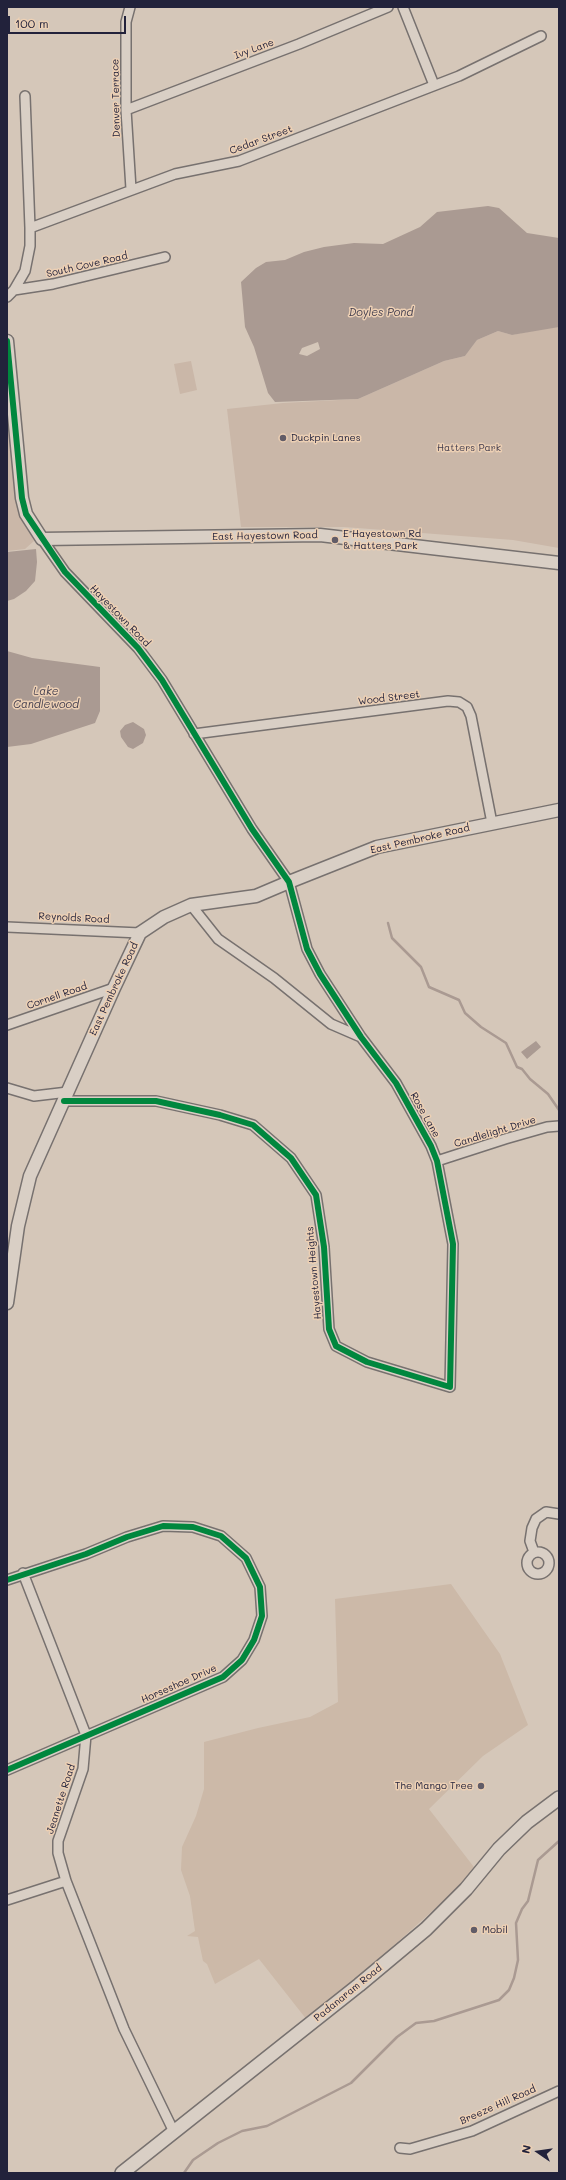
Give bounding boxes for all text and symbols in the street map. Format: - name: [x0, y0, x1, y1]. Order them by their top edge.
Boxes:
- scale bar: [10, 8, 128, 34]
- text: 100 m: [15, 15, 49, 31]
- street label: Ivy Lane: [233, 36, 275, 62]
- street label: Denver Terrace: [109, 59, 123, 137]
- street label: Cedar Street: [228, 123, 294, 157]
- street label: South Cove Road: [45, 250, 129, 280]
- water label: Doyles Pond: [349, 306, 413, 320]
- place label: Duckpin Lanes: [291, 432, 361, 444]
- marker: Duckpin Lanes: [278, 433, 288, 443]
- park label: Hatters Park: [437, 442, 501, 454]
- place label: E Hayestown Rd & Hatters Park: [343, 528, 421, 552]
- street label: East Hayestown Road: [212, 529, 318, 543]
- marker: E Hayestown Rd & Hatters Park: [330, 535, 340, 545]
- street label: Hayestown Road: [87, 583, 153, 649]
- water label: Lake Candlewood: [13, 685, 79, 711]
- street label: Wood Street: [357, 688, 421, 708]
- street label: East Pembroke Road: [369, 822, 471, 856]
- street label: Reynolds Road: [38, 910, 110, 926]
- street label: East Pembroke Road: [87, 940, 141, 1038]
- street label: Cornell Road: [25, 980, 89, 1012]
- street label: Rose Lane: [408, 1090, 442, 1140]
- street label: Candlelight Drive: [453, 1114, 537, 1150]
- street label: Hayestown Heights: [304, 1226, 324, 1320]
- street label: Horseshoe Drive: [139, 1662, 219, 1706]
- street label: Jeanette Road: [44, 1763, 78, 1835]
- place label: The Mango Tree: [395, 1780, 473, 1792]
- marker: The Mango Tree: [476, 1781, 486, 1791]
- place label: Mobil: [482, 1924, 508, 1936]
- marker: Mobil: [469, 1925, 479, 1935]
- street label: Padanaram Road: [312, 1962, 384, 2024]
- street label: Breeze Hill Road: [458, 2083, 538, 2127]
- north arrow: [518, 2132, 558, 2172]
- text: N: [518, 2143, 534, 2155]

